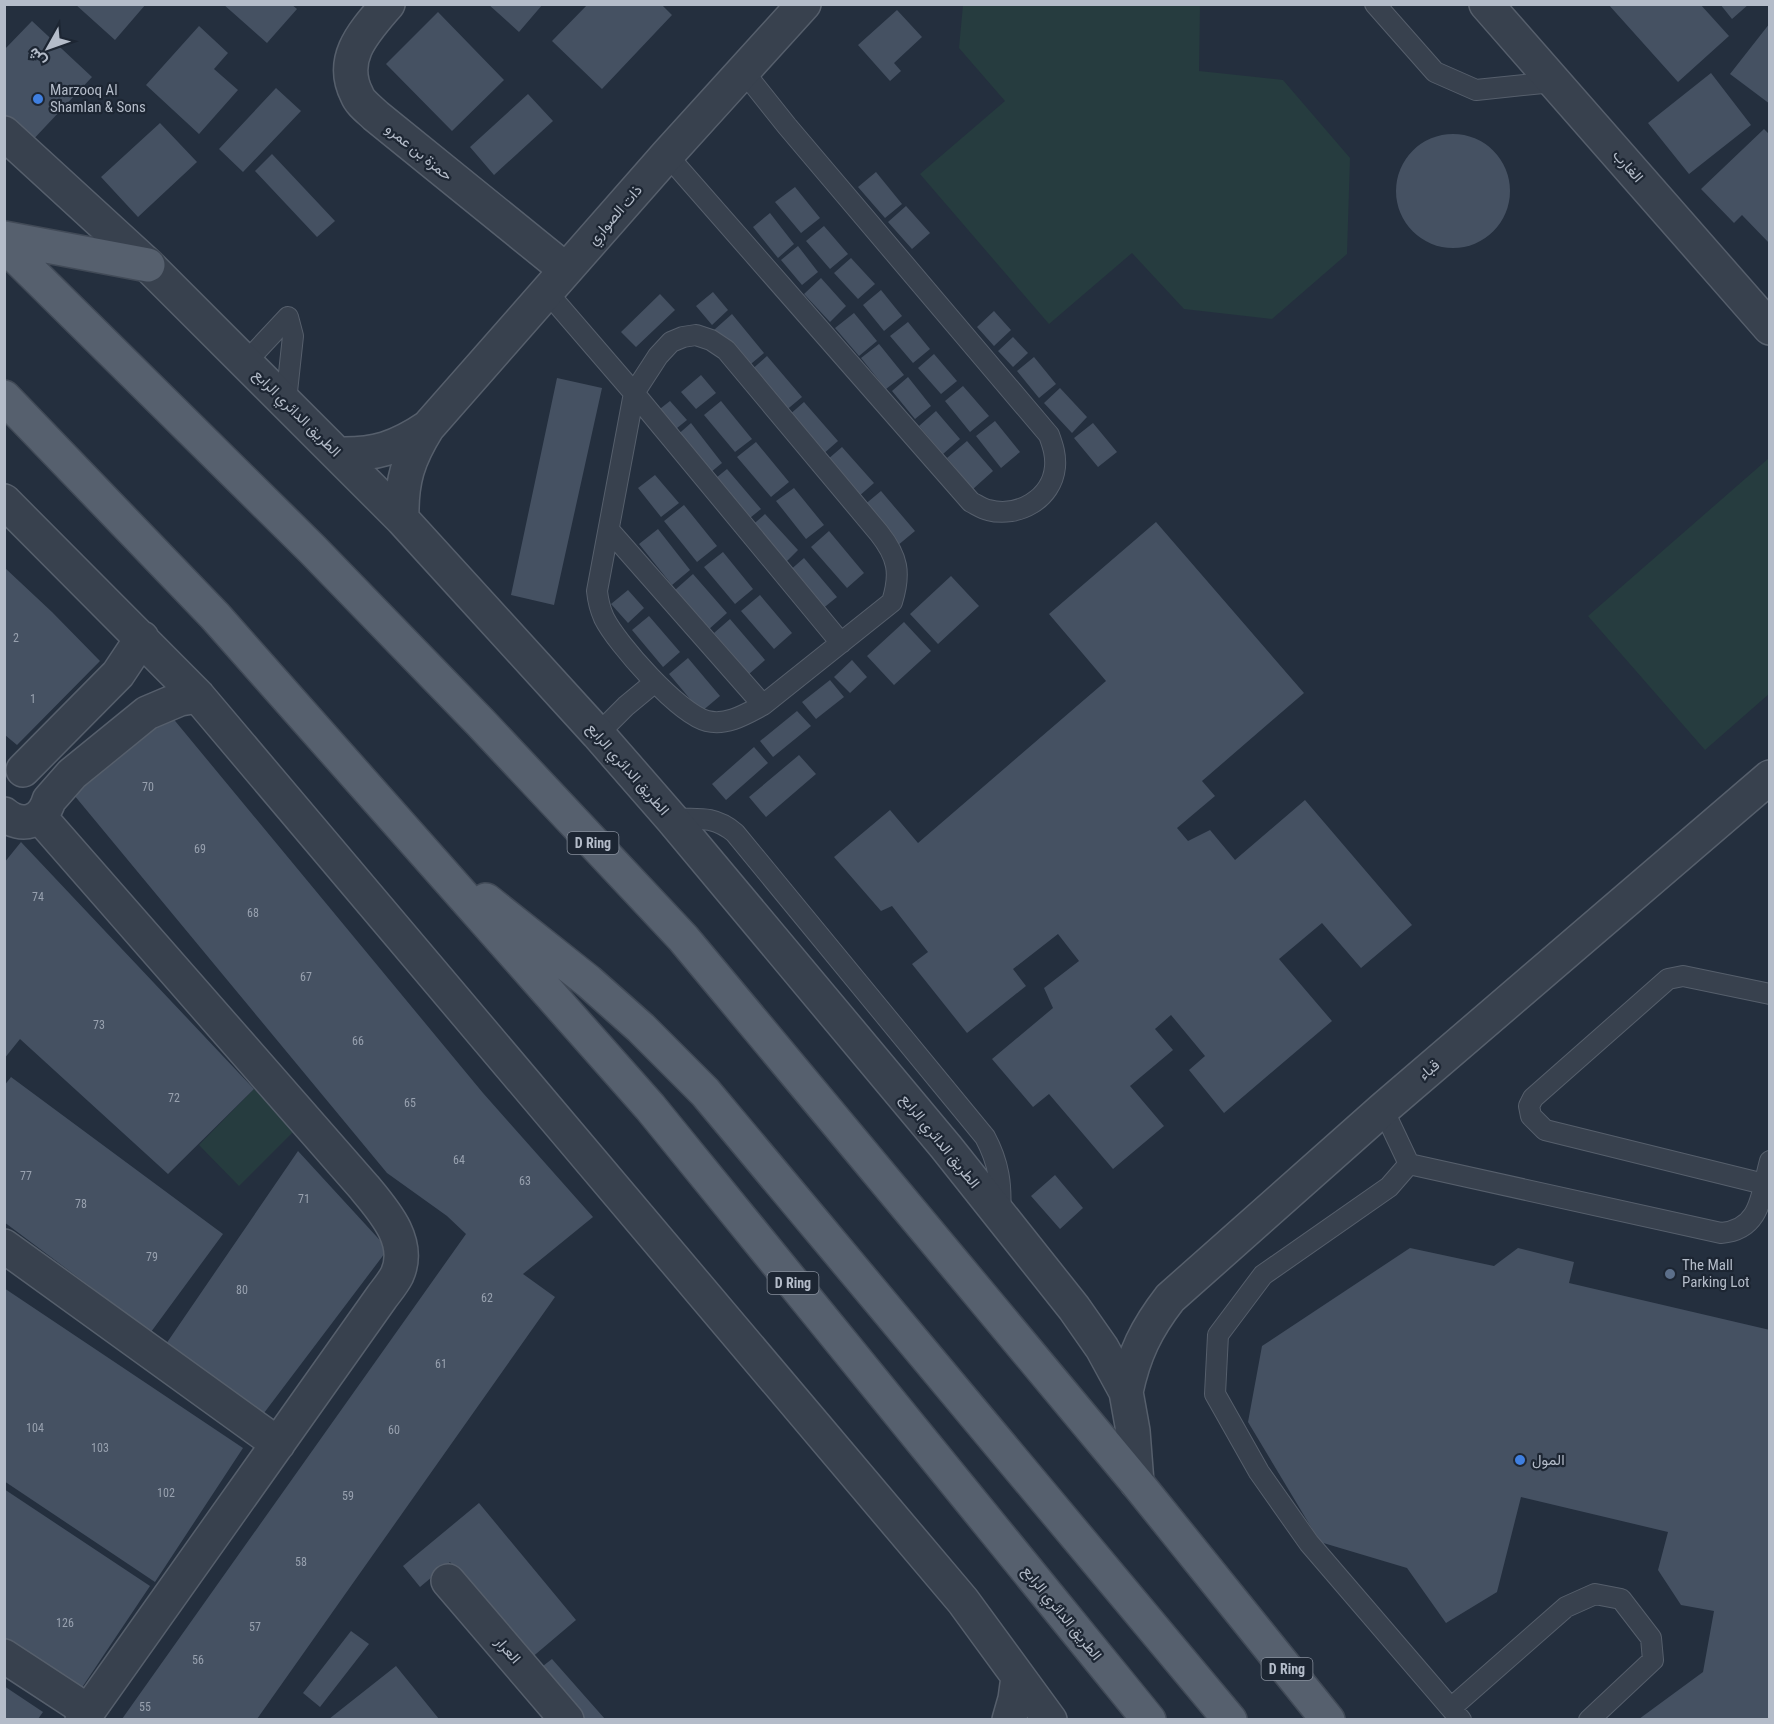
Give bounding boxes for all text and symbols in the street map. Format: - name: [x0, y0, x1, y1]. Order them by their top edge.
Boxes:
- north arrow: [18, 18, 78, 78]
- text: ش: [23, 44, 50, 71]
- place label: Marzooq Al Shamlan & Sons: [50, 81, 146, 116]
- marker: Marzooq Al Shamlan & Sons: [31, 92, 45, 106]
- street label: حمزة بن عمرو: [381, 120, 456, 185]
- street label: الغارب: [1609, 146, 1647, 186]
- street label: ذات الصواري: [584, 181, 649, 251]
- street label: الطريق الدائري الرابع: [247, 365, 345, 463]
- house number: 2: [13, 631, 19, 645]
- house number: 1: [30, 692, 36, 706]
- street label: الطريق الدائري الرابع: [580, 719, 673, 822]
- house number: 70: [142, 780, 154, 794]
- road number: D Ring: [568, 832, 618, 854]
- house number: 69: [194, 842, 206, 856]
- house number: 74: [32, 890, 44, 904]
- house number: 68: [247, 906, 259, 920]
- house number: 67: [300, 970, 312, 984]
- house number: 73: [93, 1018, 105, 1032]
- house number: 66: [352, 1034, 364, 1048]
- street label: قباء: [1415, 1056, 1443, 1084]
- street label: الطريق الدائري الرابع: [893, 1090, 984, 1194]
- house number: 72: [168, 1091, 180, 1105]
- house number: 65: [404, 1096, 416, 1110]
- house number: 64: [453, 1153, 465, 1167]
- house number: 77: [20, 1169, 32, 1183]
- house number: 63: [519, 1174, 531, 1188]
- house number: 71: [298, 1192, 310, 1206]
- house number: 78: [75, 1197, 87, 1211]
- house number: 79: [146, 1250, 158, 1264]
- place label: The Mall Parking Lot: [1682, 1256, 1749, 1291]
- marker: The Mall Parking Lot: [1663, 1267, 1677, 1281]
- road number: D Ring: [768, 1272, 818, 1294]
- house number: 80: [236, 1283, 248, 1297]
- house number: 62: [481, 1291, 493, 1305]
- house number: 61: [435, 1357, 447, 1371]
- house number: 104: [26, 1421, 44, 1435]
- house number: 60: [388, 1423, 400, 1437]
- house number: 103: [91, 1441, 109, 1455]
- place label: المول: [1532, 1451, 1565, 1469]
- marker: المول: [1513, 1453, 1527, 1467]
- house number: 102: [157, 1486, 175, 1500]
- house number: 59: [342, 1489, 354, 1503]
- house number: 58: [295, 1555, 307, 1569]
- street label: الطريق الدائري الرابع: [1015, 1562, 1106, 1666]
- house number: 126: [56, 1616, 74, 1630]
- house number: 57: [249, 1620, 261, 1634]
- street label: العرار: [491, 1632, 525, 1667]
- house number: 56: [192, 1653, 204, 1667]
- road number: D Ring: [1262, 1658, 1312, 1680]
- house number: 55: [139, 1700, 151, 1714]

